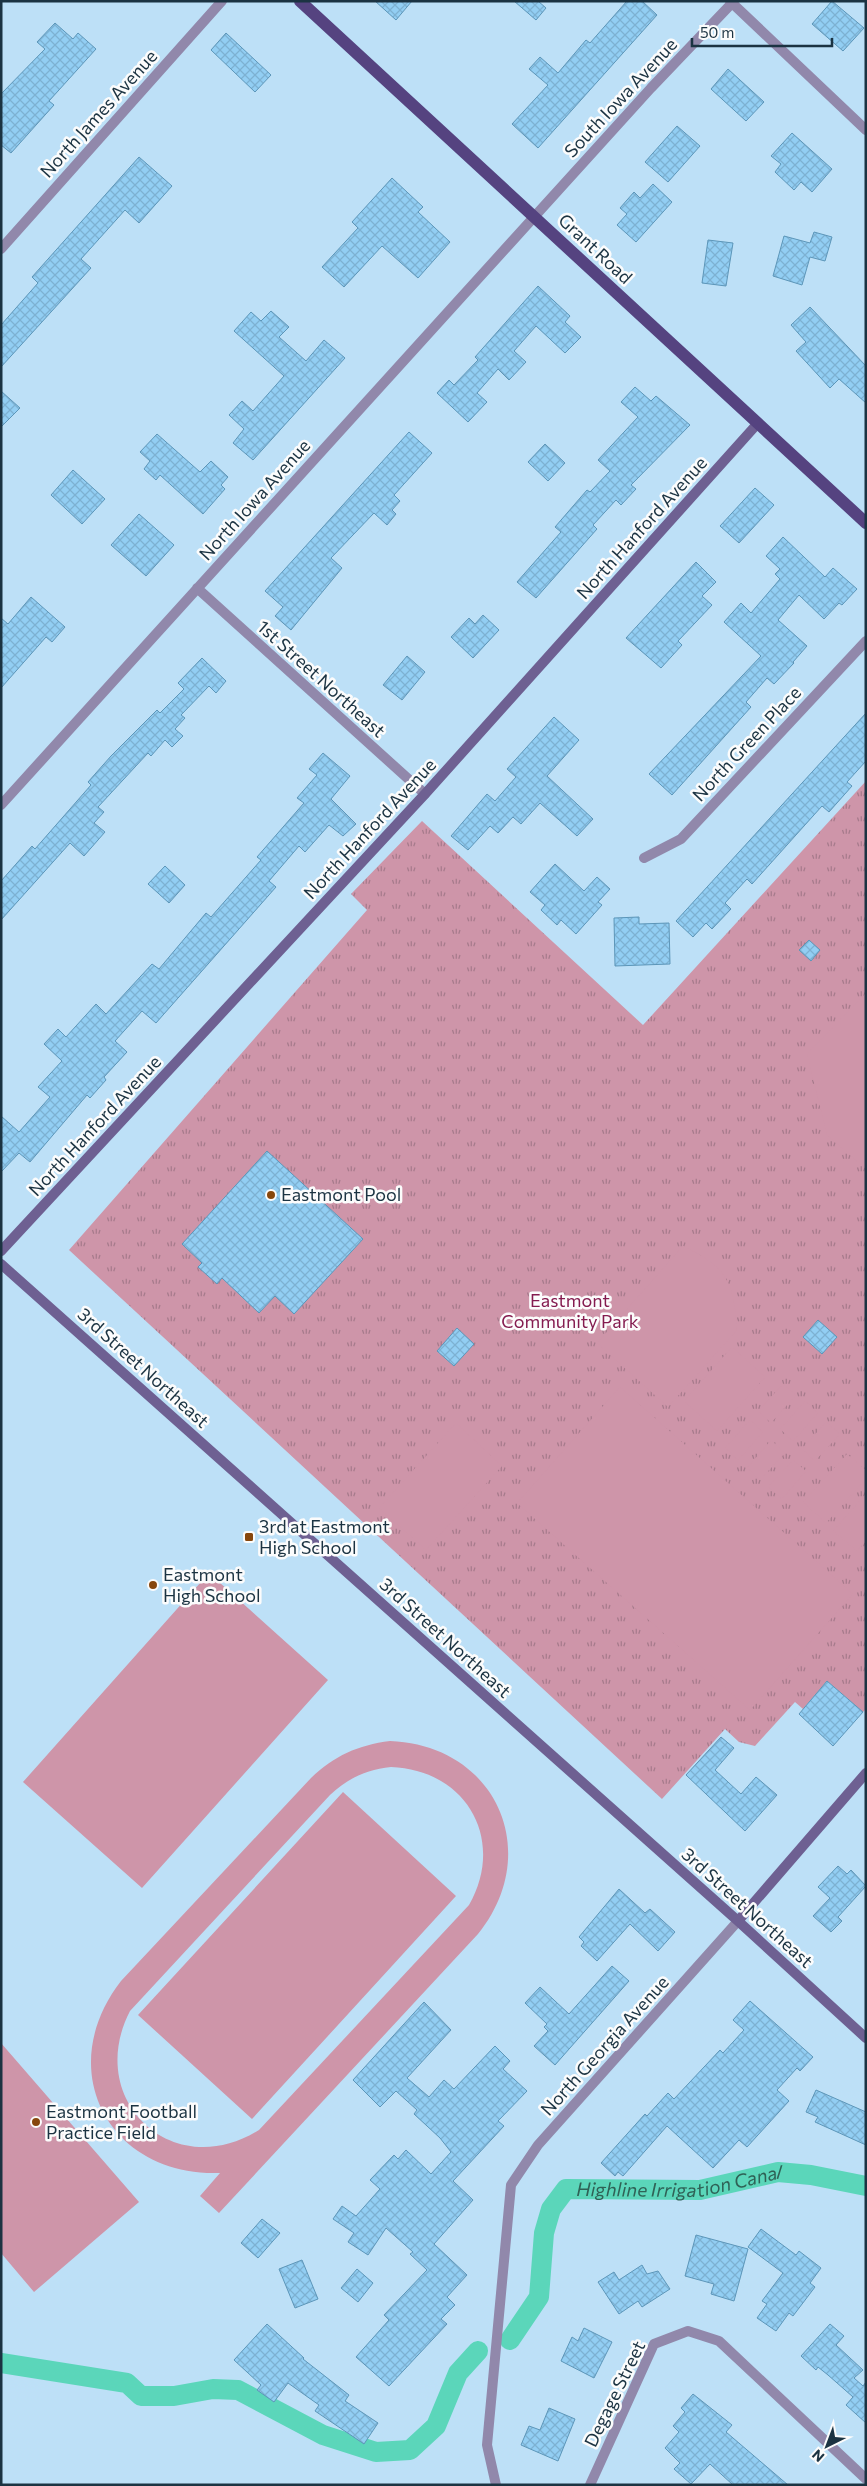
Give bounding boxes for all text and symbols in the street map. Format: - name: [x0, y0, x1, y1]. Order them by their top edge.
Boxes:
- scale bar: [692, 15, 832, 47]
- text: 50 m: [700, 23, 734, 41]
- street label: South Iowa Avenue: [559, 33, 681, 162]
- street label: North James Avenue: [35, 45, 161, 182]
- street label: Grant Road: [554, 209, 637, 288]
- street label: North Iowa Avenue: [194, 434, 314, 564]
- street label: North Hanford Avenue: [572, 452, 711, 603]
- street label: 1st Street Northeast: [253, 615, 390, 742]
- street label: North Green Place: [687, 681, 805, 805]
- street label: North Hanford Avenue: [298, 754, 440, 903]
- street label: North Hanford Avenue: [23, 1051, 165, 1200]
- place label: Eastmont Pool: [281, 1183, 401, 1205]
- marker: Eastmont Pool: [265, 1189, 277, 1201]
- park label: Eastmont Community Park: [501, 1289, 639, 1332]
- street label: 3rd Street Northeast: [74, 1303, 214, 1432]
- place label: 3rd at Eastmont High School: [259, 1515, 390, 1558]
- marker: 3rd at Eastmont High School: [243, 1531, 255, 1543]
- place label: Eastmont High School: [163, 1563, 261, 1606]
- street label: 3rd Street Northeast: [376, 1573, 516, 1702]
- marker: Eastmont High School: [147, 1579, 159, 1591]
- street label: 3rd Street Northeast: [678, 1843, 818, 1972]
- street label: North Georgia Avenue: [536, 1971, 673, 2120]
- place label: Eastmont Football Practice Field: [46, 2100, 197, 2143]
- marker: Eastmont Football Practice Field: [30, 2116, 42, 2128]
- water label: Highline Irrigation Canal: [576, 2160, 784, 2202]
- street label: Degage Street: [579, 2337, 649, 2450]
- north arrow: [802, 2421, 852, 2471]
- text: N: [808, 2446, 828, 2466]

